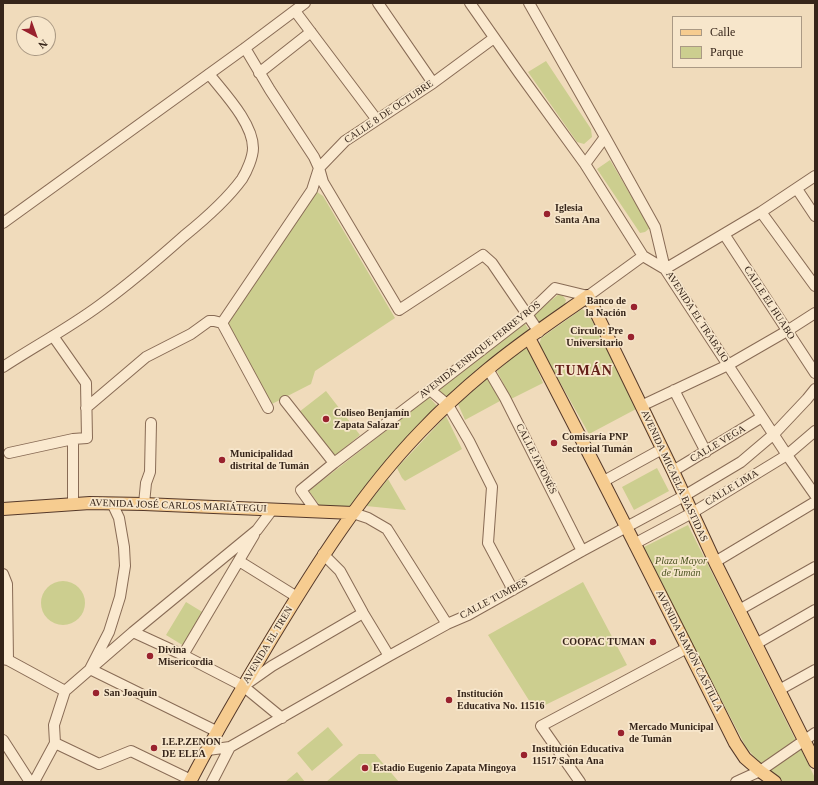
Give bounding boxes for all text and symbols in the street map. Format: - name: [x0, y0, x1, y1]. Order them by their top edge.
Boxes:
- north arrow: [16, 16, 56, 56]
- legend: [672, 16, 802, 68]
- text: Calle: [710, 25, 735, 39]
- text: N: [36, 37, 50, 51]
- text: Parque: [710, 45, 743, 59]
- street label: CALLE 8 DE OCTUBRE: [342, 78, 436, 146]
- place label: Iglesia Santa Ana: [555, 202, 600, 226]
- marker: Iglesia Santa Ana: [542, 209, 552, 219]
- street label: CALLE EL HUABO: [741, 264, 797, 342]
- street label: AVENIDA EL TRABAJO: [663, 269, 731, 365]
- place label: Banco de la Nación: [586, 295, 626, 318]
- street label: AVENIDA ENRIQUE FERREYROS: [417, 299, 543, 401]
- marker: Banco de la Nación: [629, 302, 639, 312]
- place label: Circulo: Pre Universitario: [566, 325, 623, 348]
- marker: Circulo: Pre Universitario: [626, 332, 636, 342]
- district label: TUMÁN: [555, 363, 613, 379]
- place label: Coliseo Benjamín Zapata Salazar: [334, 407, 409, 430]
- street label: AVENIDA MICAELA BASTIDAS: [638, 408, 710, 544]
- marker: Coliseo Benjamín Zapata Salazar: [321, 414, 331, 424]
- street label: CALLE JAPONÉS: [513, 422, 559, 496]
- street label: CALLE VEGA: [688, 423, 748, 465]
- place label: Comisaría PNP Sectorial Tumán: [562, 431, 632, 454]
- marker: Comisaría PNP Sectorial Tumán: [549, 438, 559, 448]
- place label: Municipalidad distrital de Tumán: [230, 448, 309, 472]
- marker: Municipalidad distrital de Tumán: [217, 455, 227, 465]
- street label: CALLE LIMA: [703, 467, 761, 509]
- street label: AVENIDA JOSÉ CARLOS MARIÁTEGUI: [89, 497, 267, 515]
- park label: Plaza Mayor de Tumán: [655, 555, 707, 578]
- street label: CALLE TUMBES: [458, 576, 530, 622]
- street label: AVENIDA RAMÓN CASTILLA: [653, 588, 725, 714]
- street label: AVENIDA EL TREN: [240, 604, 296, 686]
- place label: COOPAC TUMAN: [562, 636, 645, 648]
- marker: COOPAC TUMAN: [648, 637, 658, 647]
- place label: Divina Misericordia: [158, 644, 213, 668]
- marker: Divina Misericordia: [145, 651, 155, 661]
- place label: San Joaquin: [104, 687, 157, 699]
- marker: San Joaquin: [91, 688, 101, 698]
- place label: Institución Educativa No. 11516: [457, 688, 545, 712]
- marker: Institución Educativa No. 11516: [444, 695, 454, 705]
- place label: Mercado Municipal de Tumán: [629, 721, 714, 744]
- marker: Mercado Municipal de Tumán: [616, 728, 626, 738]
- place label: I.E.P.ZENON DE ELEA: [162, 736, 221, 760]
- marker: I.E.P.ZENON DE ELEA: [149, 743, 159, 753]
- place label: Institución Educativa 11517 Santa Ana: [532, 743, 624, 766]
- marker: Institución Educativa 11517 Santa Ana: [519, 750, 529, 760]
- place label: Estadio Eugenio Zapata Mingoya: [373, 762, 516, 774]
- marker: Estadio Eugenio Zapata Mingoya: [360, 763, 370, 773]

